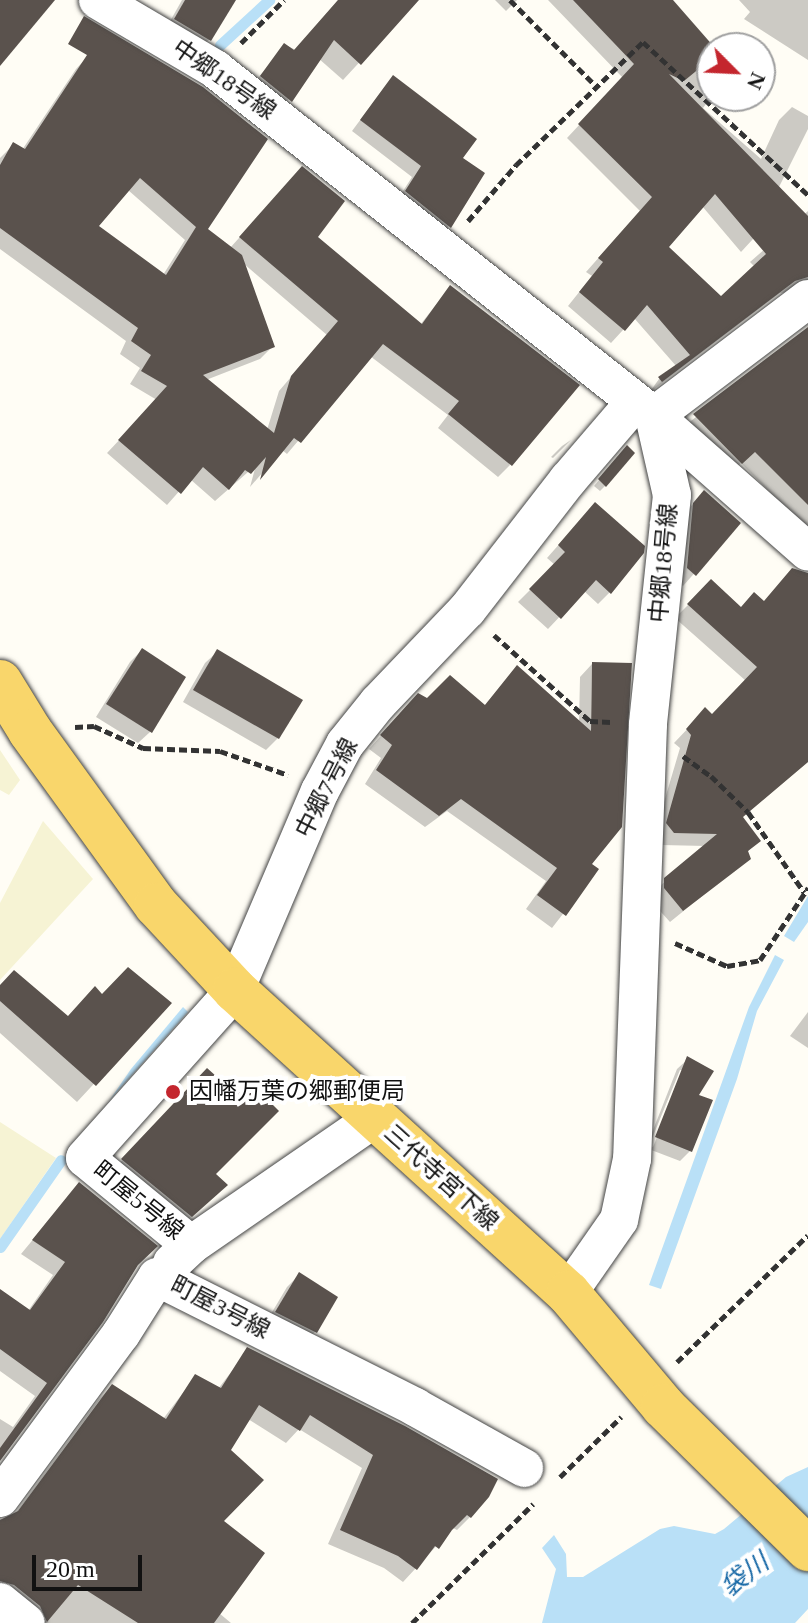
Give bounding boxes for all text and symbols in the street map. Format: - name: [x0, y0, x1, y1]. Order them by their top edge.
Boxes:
- north arrow: [696, 32, 776, 112]
- street label: 中郷18号線: [167, 34, 281, 126]
- text: N: [742, 69, 771, 93]
- street label: 中郷18号線: [644, 502, 684, 624]
- street label: 中郷7号線: [290, 733, 364, 843]
- place label: 因幡万葉の郷郵便局: [189, 1078, 405, 1106]
- marker: 因幡万葉の郷郵便局: [164, 1083, 182, 1101]
- street label: 三代寺宮下線: [378, 1119, 504, 1237]
- street label: 町屋5号線: [87, 1156, 189, 1246]
- street label: 町屋3号線: [165, 1271, 275, 1345]
- scale bar: [36, 1539, 146, 1589]
- water label: 袋川: [715, 1547, 775, 1603]
- text: 20 m: [46, 1556, 95, 1582]

